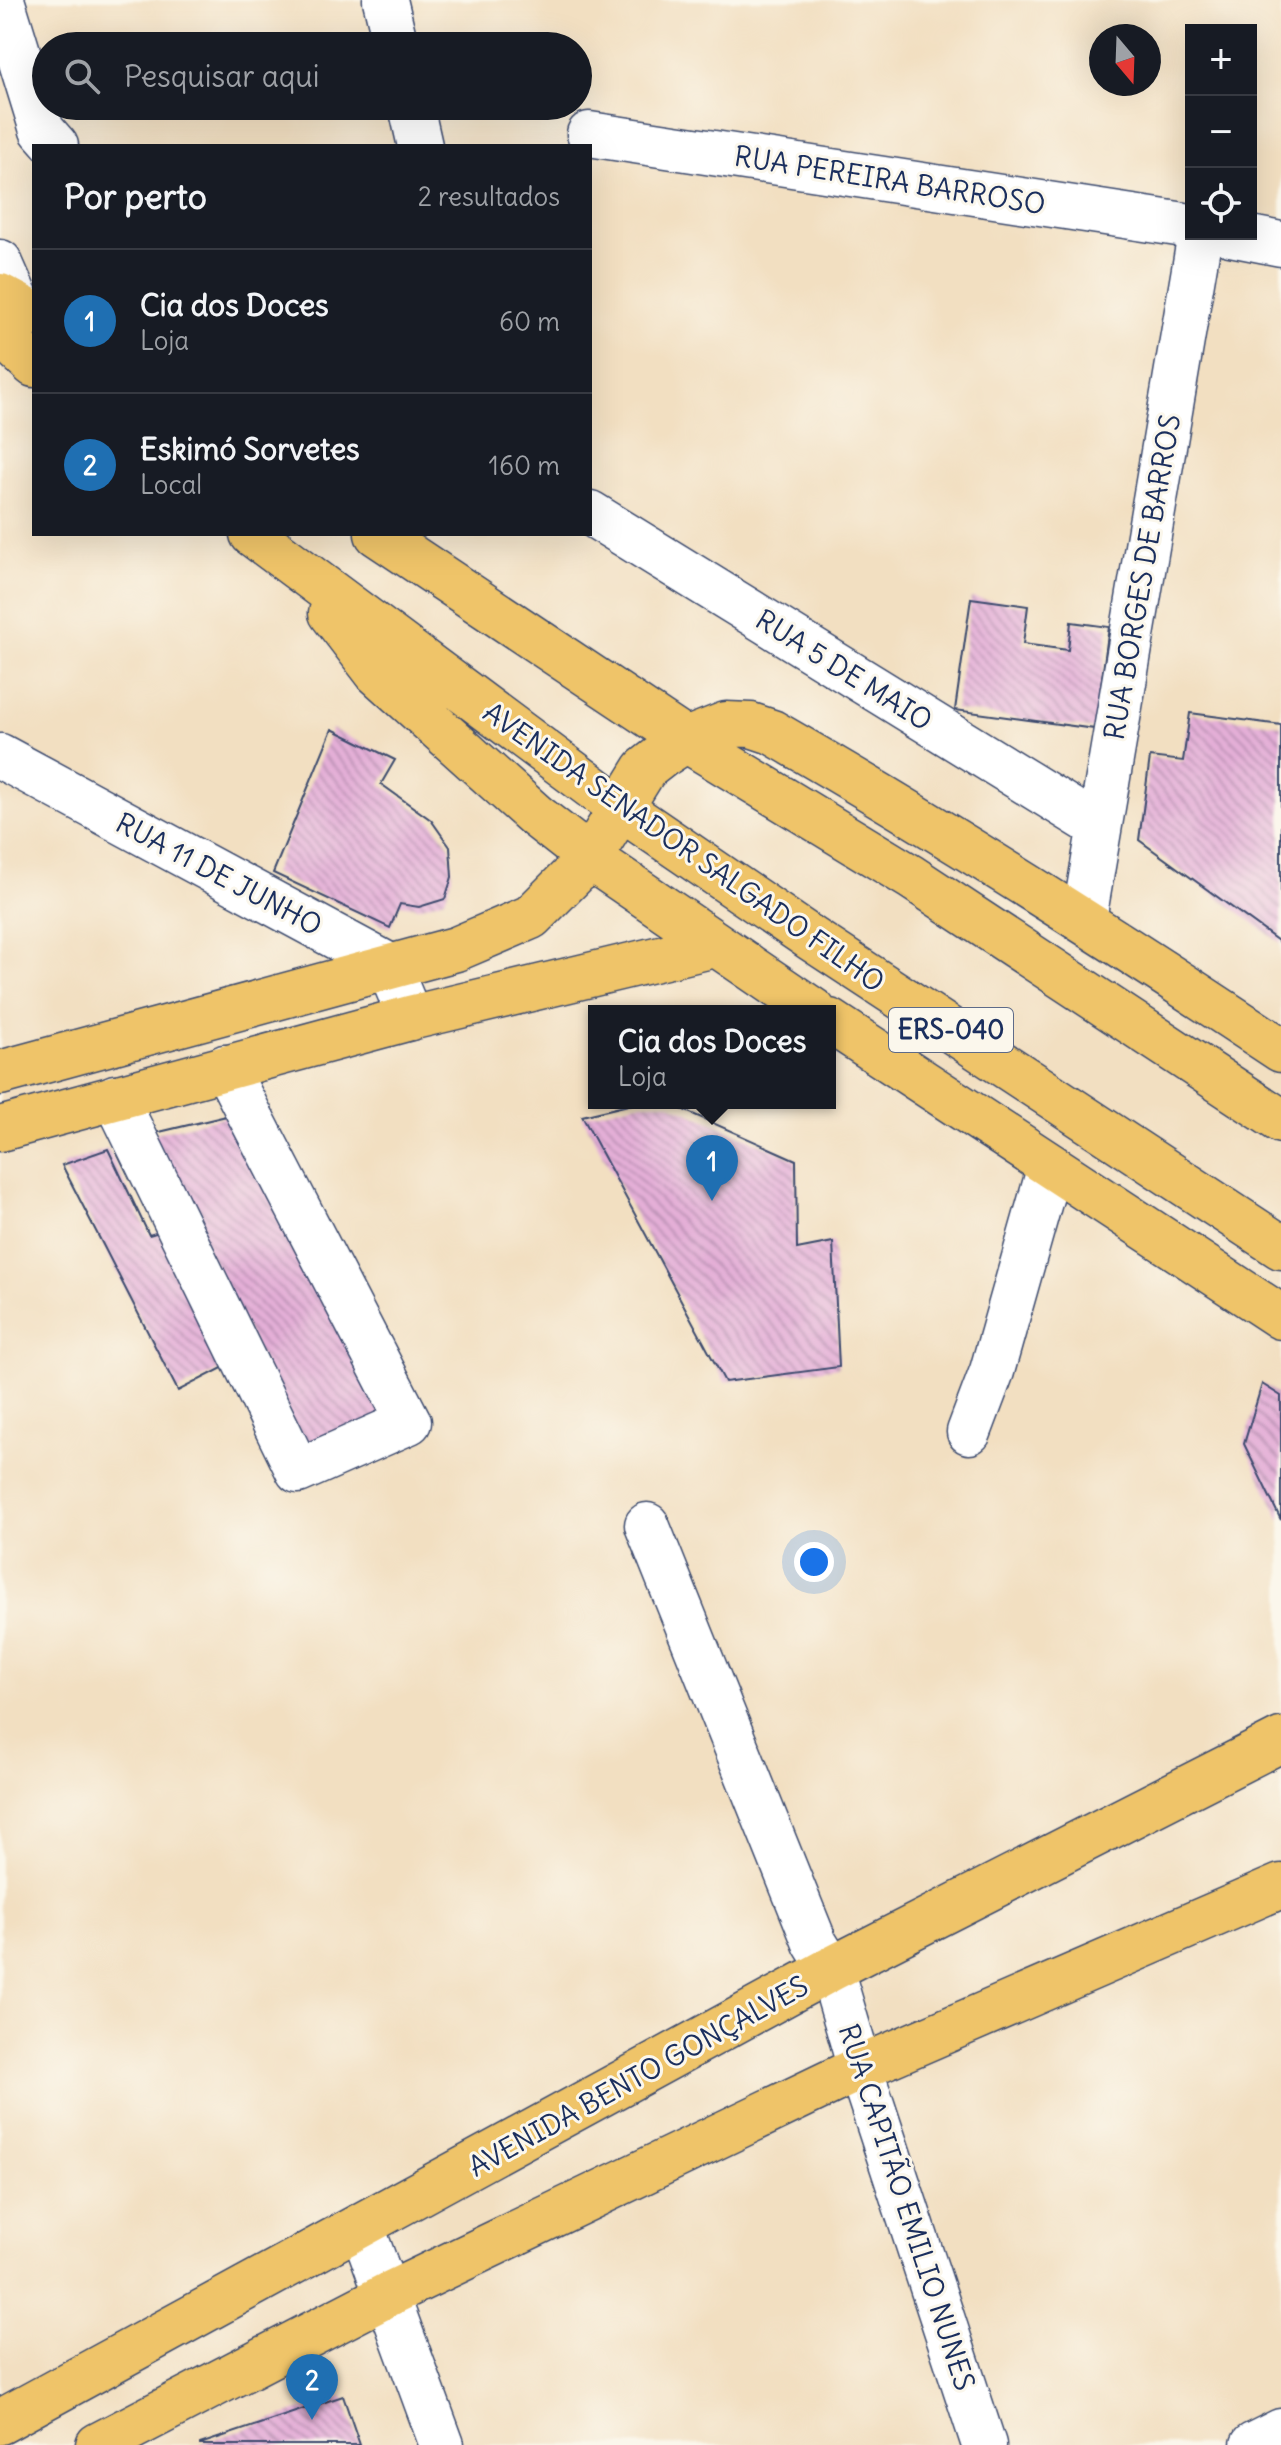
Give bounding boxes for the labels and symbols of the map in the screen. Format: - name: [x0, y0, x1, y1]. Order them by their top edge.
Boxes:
- north arrow: [1089, 24, 1161, 96]
- street label: RUA PEREIRA BARROSO: [732, 138, 1048, 222]
- street label: RUA BORGES DE BARROS: [1096, 411, 1188, 743]
- street label: RUA 5 DE MAIO: [749, 601, 939, 739]
- street label: AVENIDA SENADOR SALGADO FILHO: [476, 694, 892, 1000]
- street label: RUA 11 DE JUNHO: [110, 805, 328, 943]
- road number: ERS-040: [889, 1008, 1013, 1052]
- pin: 1: [686, 1135, 738, 1201]
- your location: [794, 1542, 834, 1582]
- street label: AVENIDA BENTO GONÇALVES: [462, 1967, 814, 2185]
- street label: RUA CAPITÃO EMILIO NUNES: [831, 2019, 983, 2395]
- pin: 2: [286, 2354, 338, 2420]

